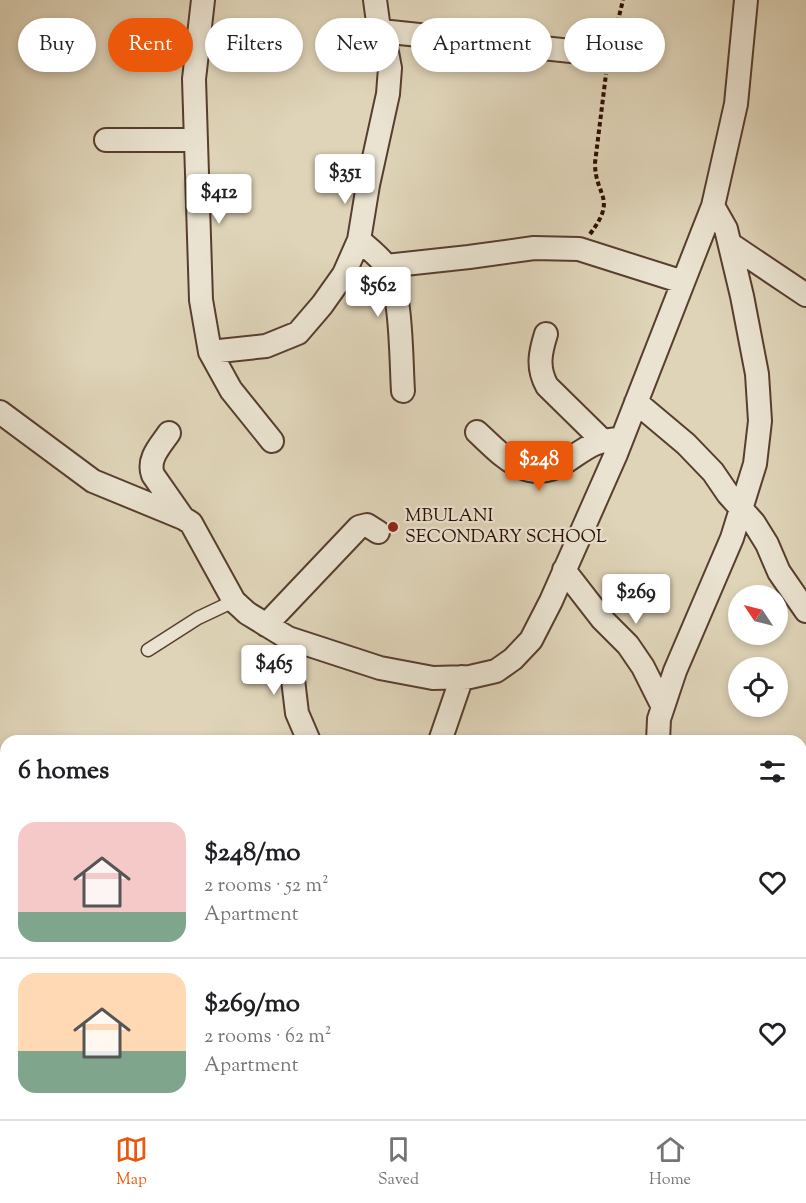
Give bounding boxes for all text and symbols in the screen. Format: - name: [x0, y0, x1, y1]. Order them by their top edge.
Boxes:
- chip: Buy: [18, 18, 96, 72]
- chip: Rent: [108, 18, 193, 72]
- chip: Filters: [205, 18, 303, 72]
- chip: New: [315, 18, 399, 72]
- chip: Apartment: [411, 18, 552, 72]
- chip: House: [564, 18, 665, 72]
- pin: $351: [309, 154, 381, 205]
- text: $351: [329, 159, 361, 188]
- pin: $412: [183, 174, 255, 225]
- text: $412: [201, 179, 237, 208]
- pin: $562: [342, 267, 414, 318]
- text: $562: [360, 272, 396, 301]
- pin: $248: [503, 441, 575, 492]
- text: $248: [519, 446, 559, 475]
- place label: MBULANI SECONDARY SCHOOL: [405, 504, 607, 551]
- marker: MBULANI SECONDARY SCHOOL: [386, 520, 400, 534]
- pin: $269: [600, 574, 672, 625]
- text: $269: [616, 579, 656, 608]
- north arrow: [728, 585, 788, 645]
- map controls: [728, 585, 788, 717]
- pin: $465: [238, 645, 310, 696]
- text: $465: [255, 650, 293, 679]
- button: locate: [728, 657, 788, 717]
- text: 6 homes: [18, 753, 109, 790]
- icon: filters: [756, 755, 789, 788]
- text: $248/mo: [204, 835, 300, 872]
- icon: home: [66, 846, 138, 918]
- icon: heart: [756, 866, 789, 899]
- text: 2 rooms · 52 m²: [204, 872, 329, 901]
- text: Apartment: [204, 901, 299, 930]
- text: $269/mo: [204, 986, 300, 1023]
- icon: home: [66, 997, 138, 1069]
- icon: heart: [756, 1017, 789, 1050]
- text: 2 rooms · 62 m²: [204, 1023, 332, 1052]
- text: Apartment: [204, 1052, 299, 1081]
- tab: Map: [115, 1133, 148, 1192]
- tab: Saved: [378, 1133, 419, 1192]
- tab: Home: [649, 1133, 691, 1192]

